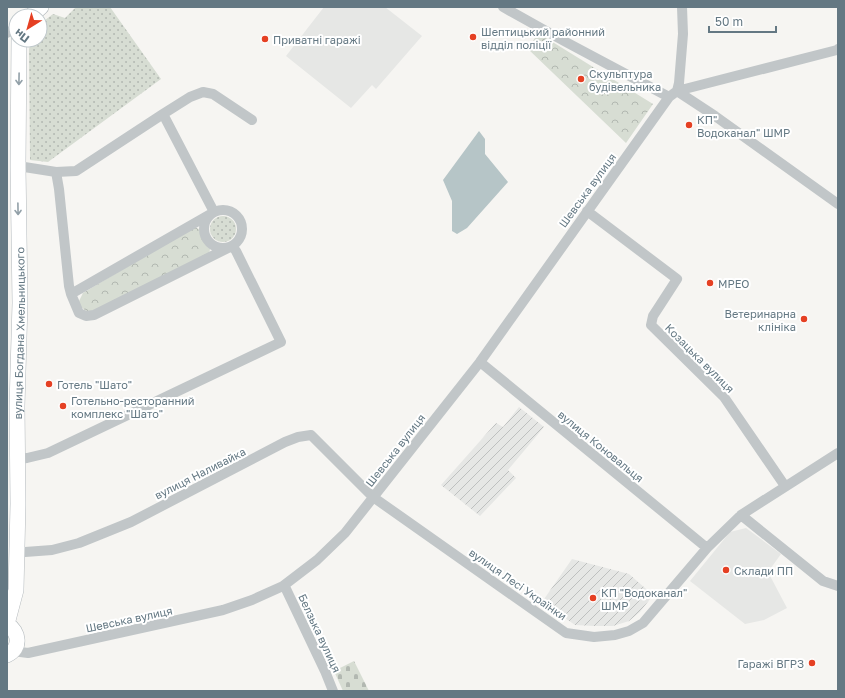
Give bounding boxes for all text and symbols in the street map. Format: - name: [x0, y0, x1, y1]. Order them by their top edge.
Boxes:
- north arrow: [8, 8, 48, 48]
- scale bar: [709, 8, 776, 34]
- text: 50 m: [715, 14, 743, 29]
- place label: Шептицький районний відділ поліції: [481, 25, 605, 51]
- text: Пн: [12, 27, 32, 46]
- marker: Шептицький районний відділ поліції: [468, 32, 478, 42]
- place label: Приватні гаражі: [273, 33, 361, 46]
- marker: Приватні гаражі: [260, 34, 270, 44]
- place label: Скульптура будівельника: [589, 67, 661, 93]
- one-way arrow: [15, 72, 23, 85]
- marker: Скульптура будівельника: [576, 74, 586, 84]
- place label: КП" Водоканал" ШМР: [697, 113, 790, 139]
- marker: КП" Водоканал" ШМР: [684, 120, 694, 130]
- street label: Шевська вулиця: [556, 150, 618, 230]
- one-way arrow: [14, 202, 22, 215]
- street label: вулиця Богдана Хмельницького: [10, 246, 26, 419]
- place label: МРЕО: [718, 277, 749, 290]
- marker: МРЕО: [705, 278, 715, 288]
- place label: Ветеринарна клініка: [725, 307, 796, 333]
- marker: Ветеринарна клініка: [799, 314, 809, 324]
- street label: Козацька вулиця: [663, 321, 737, 395]
- place label: Готель "Шато": [57, 378, 132, 391]
- marker: Готель "Шато": [44, 379, 54, 389]
- place label: Готельно-ресторанний комплекс "Шато": [71, 394, 195, 420]
- marker: Готельно-ресторанний комплекс "Шато": [58, 401, 68, 411]
- street label: вулиця Коновальця: [556, 408, 646, 484]
- street label: Шевська вулиця: [363, 411, 427, 489]
- street label: вулиця Наливайка: [152, 444, 248, 502]
- street label: вулиця Лесі Українки: [467, 545, 569, 623]
- place label: Склади ПП: [734, 564, 793, 577]
- marker: Склади ПП: [721, 565, 731, 575]
- place label: КП "Водоканал" ШМР: [601, 586, 687, 612]
- street label: Белзька вулиця: [296, 592, 344, 674]
- marker: КП "Водоканал" ШМР: [588, 593, 598, 603]
- street label: Шевська вулиця: [84, 603, 174, 635]
- place label: Гаражі ВГРЗ: [737, 657, 804, 670]
- marker: Гаражі ВГРЗ: [807, 658, 817, 668]

